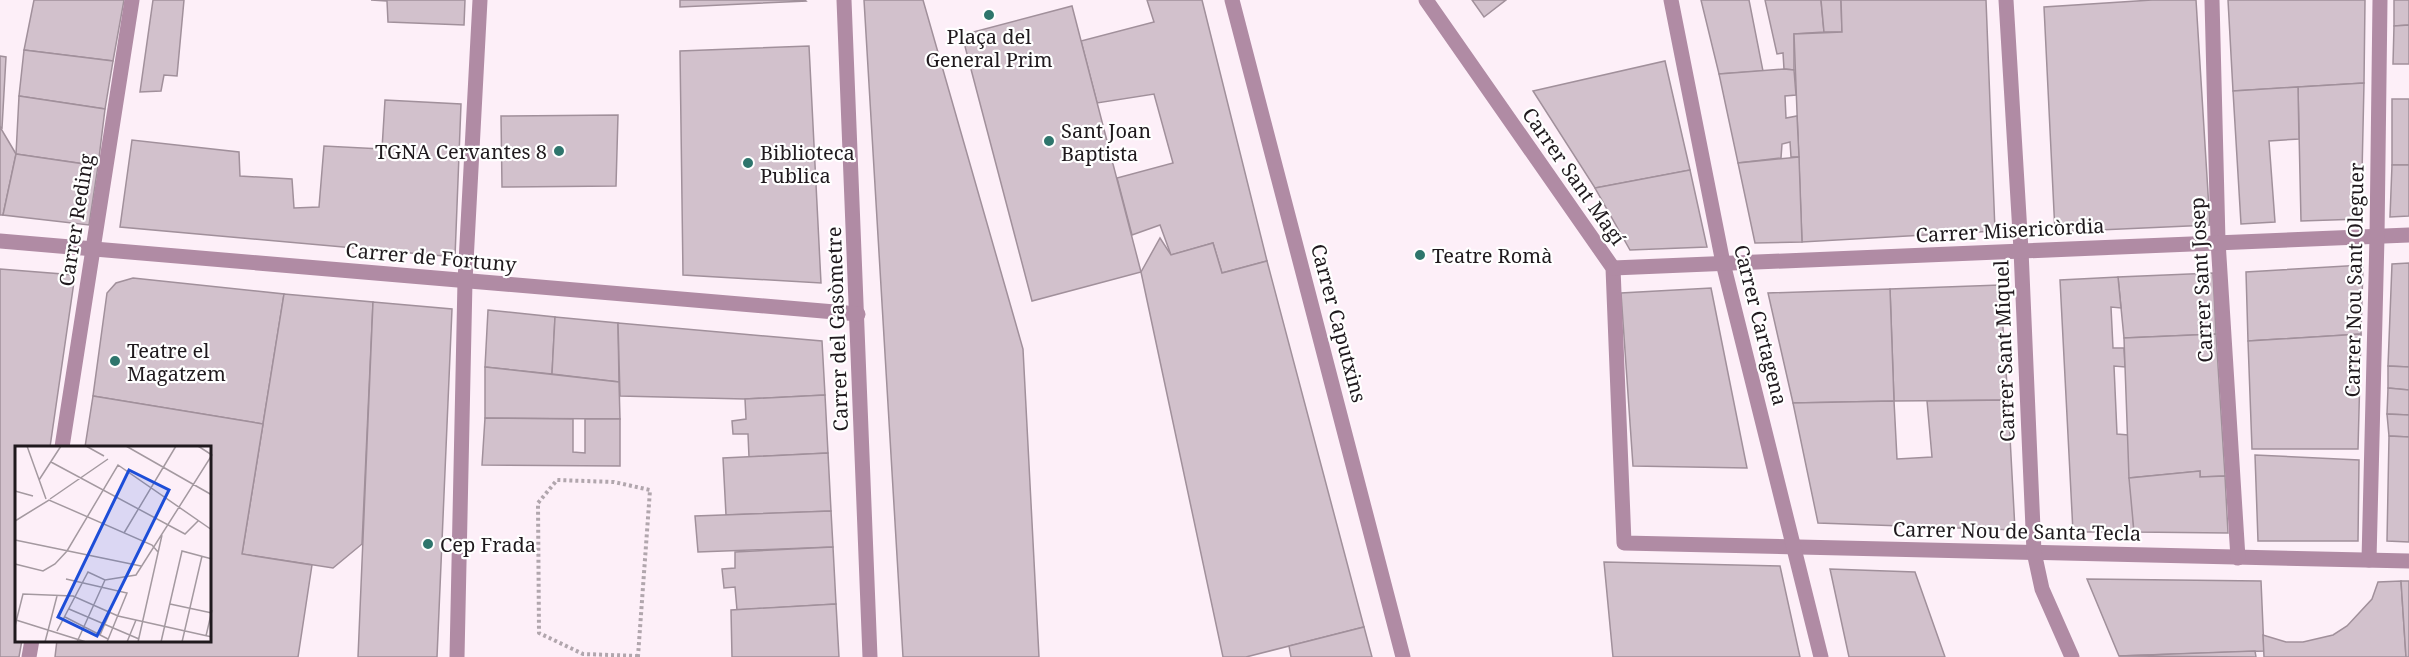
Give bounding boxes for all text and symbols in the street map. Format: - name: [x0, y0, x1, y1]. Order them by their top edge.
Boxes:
- marker: Plaça del General Prim: [982, 8, 996, 22]
- place label: Plaça del General Prim: [925, 23, 1053, 73]
- street label: Carrer Sant Magí: [1516, 102, 1632, 251]
- place label: Sant Joan Baptista: [1061, 117, 1151, 167]
- marker: Sant Joan Baptista: [1042, 134, 1056, 148]
- place label: TGNA Cervantes 8: [375, 138, 547, 165]
- place label: Biblioteca Publica: [760, 139, 855, 189]
- marker: TGNA Cervantes 8: [552, 144, 566, 158]
- street label: Carrer Reding: [52, 152, 100, 288]
- marker: Biblioteca Publica: [741, 156, 755, 170]
- street label: Carrer Nou Sant Oleguer: [2338, 162, 2370, 398]
- street label: Carrer Sant Josep: [2183, 197, 2219, 363]
- street label: Carrer Misericòrdia: [1915, 212, 2105, 248]
- street label: Carrer del Gasòmetre: [820, 226, 854, 432]
- street label: Carrer de Fortuny: [344, 236, 518, 278]
- street label: Carrer Caputxins: [1305, 241, 1373, 405]
- place label: Teatre Romà: [1432, 242, 1552, 269]
- street label: Carrer Cartagena: [1728, 242, 1794, 408]
- marker: Teatre Romà: [1413, 248, 1427, 262]
- street label: Carrer Sant Miquel: [1987, 260, 2021, 442]
- place label: Teatre el Magatzem: [127, 337, 226, 387]
- marker: Teatre el Magatzem: [108, 354, 122, 368]
- inset map: [15, 446, 212, 642]
- street label: Carrer Nou de Santa Tecla: [1893, 515, 2141, 547]
- place label: Cep Frada: [440, 531, 536, 558]
- marker: Cep Frada: [421, 537, 435, 551]

